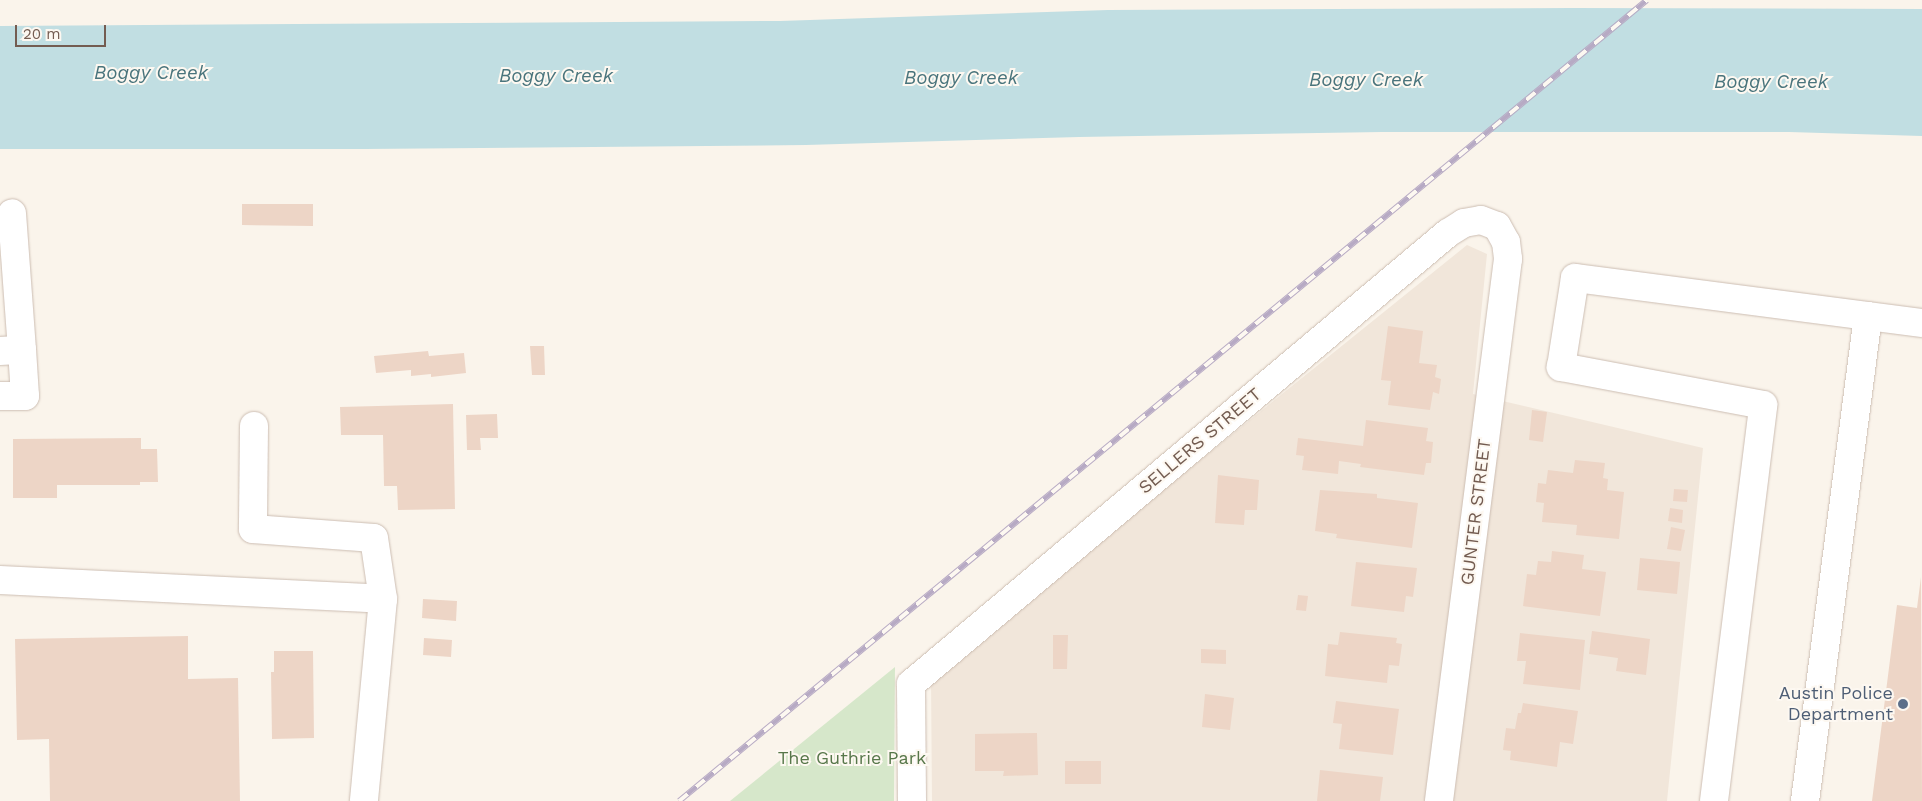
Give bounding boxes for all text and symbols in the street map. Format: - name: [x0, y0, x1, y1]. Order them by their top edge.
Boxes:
- scale bar: [18, 15, 109, 47]
- text: 20 m: [23, 25, 61, 43]
- water label: Boggy Creek: [94, 62, 208, 84]
- water label: Boggy Creek: [499, 65, 613, 87]
- water label: Boggy Creek: [904, 67, 1018, 89]
- water label: Boggy Creek: [1309, 69, 1423, 91]
- water label: Boggy Creek: [1714, 71, 1828, 93]
- street label: SELLERS STREET: [1134, 383, 1266, 499]
- street label: GUNTER STREET: [1456, 438, 1496, 586]
- place label: Austin Police Department: [1779, 683, 1893, 726]
- marker: Austin Police Department: [1897, 698, 1909, 710]
- park label: The Guthrie Park: [778, 747, 926, 769]

